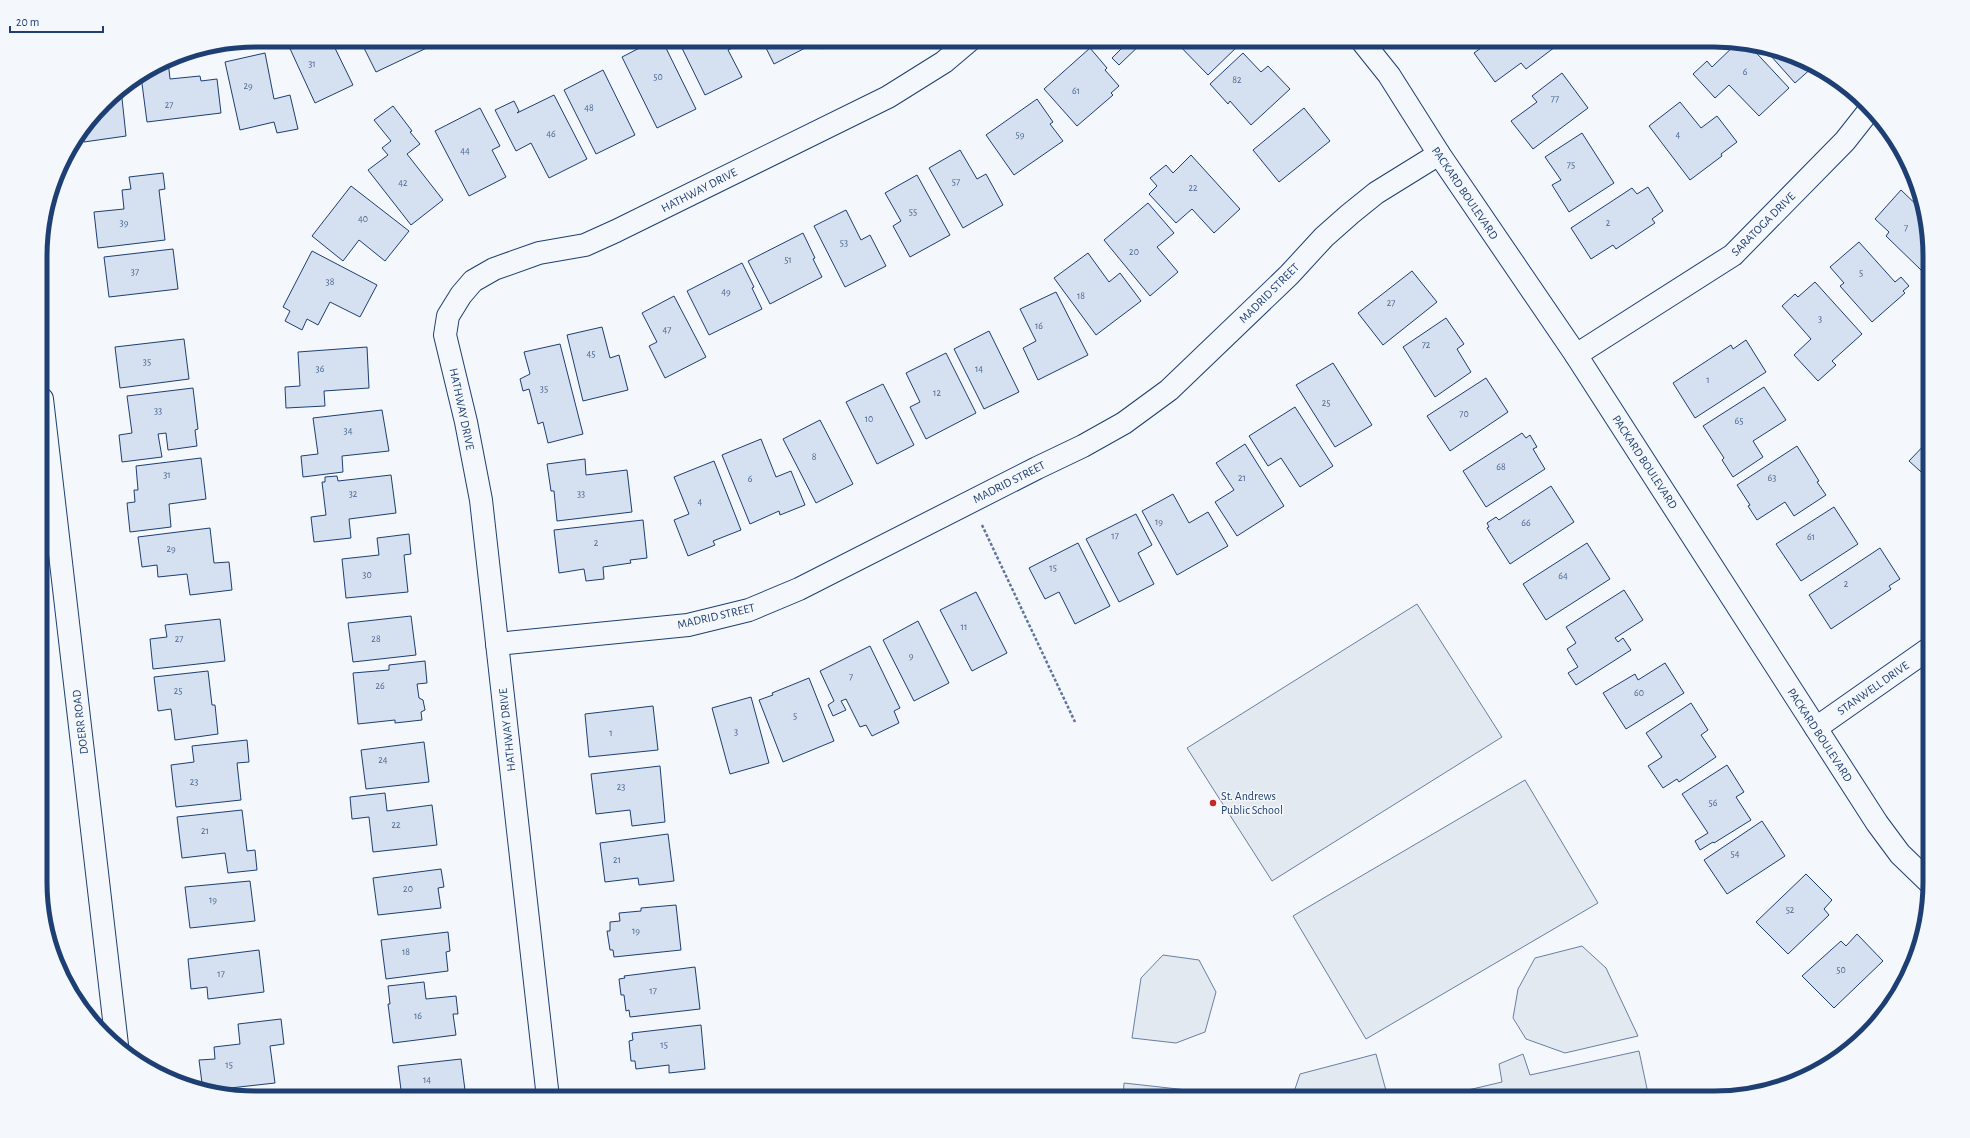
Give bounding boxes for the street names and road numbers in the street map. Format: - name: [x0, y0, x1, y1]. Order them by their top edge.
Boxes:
- street label: PACKARD BOULEVARD: [1430, 145, 1501, 242]
- street label: HATHWAY DRIVE: [659, 166, 739, 214]
- street label: SARATOGA DRIVE: [1729, 190, 1797, 258]
- street label: MADRID STREET: [1237, 261, 1301, 325]
- street label: HATHWAY DRIVE: [447, 367, 477, 451]
- street label: PACKARD BOULEVARD: [1610, 413, 1680, 511]
- street label: MADRID STREET: [971, 459, 1047, 505]
- street label: MADRID STREET: [676, 601, 756, 631]
- street label: STANWELL DRIVE: [1835, 659, 1911, 717]
- street label: PACKARD BOULEVARD: [1785, 686, 1855, 784]
- street label: HATHWAY DRIVE: [497, 688, 517, 772]
- street label: DOERR ROAD: [70, 689, 90, 755]

